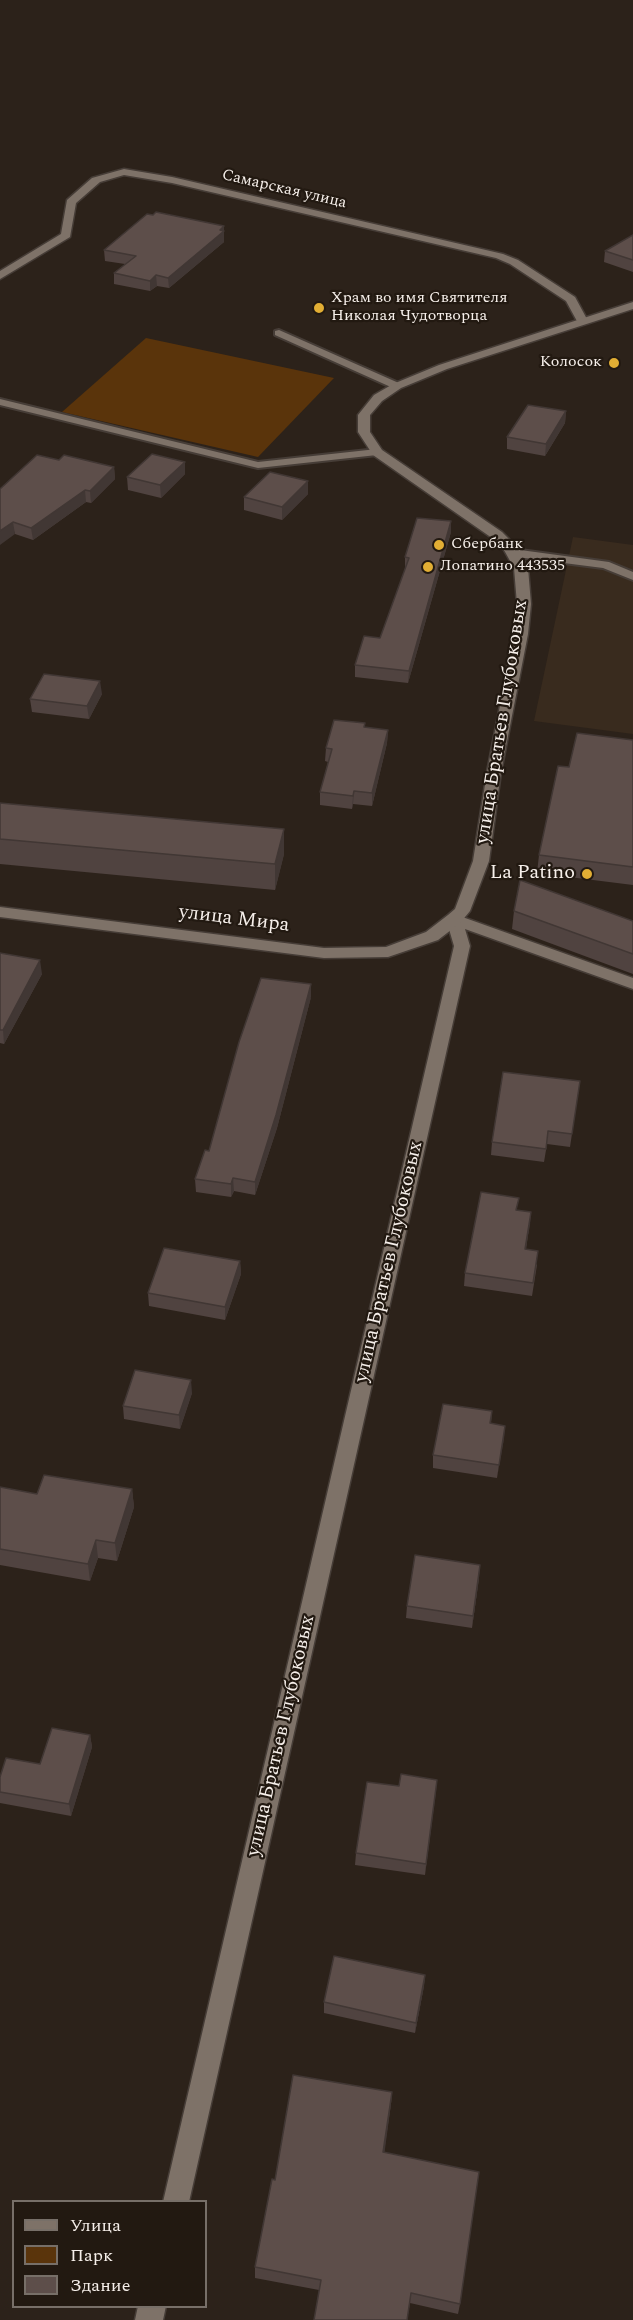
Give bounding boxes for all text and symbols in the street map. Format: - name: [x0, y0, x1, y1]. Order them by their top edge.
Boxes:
- street label: Самарская улица: [220, 166, 348, 214]
- place label: Храм во имя Святителя Николая Чудотворца: [331, 289, 508, 327]
- marker: Храм во имя Святителя Николая Чудотворца: [312, 301, 326, 315]
- place label: Колосок: [540, 353, 602, 373]
- marker: Колосок: [607, 356, 621, 370]
- place label: Сбербанк: [451, 535, 523, 555]
- marker: Сбербанк: [432, 538, 446, 552]
- place label: Лопатино 443535: [440, 557, 565, 577]
- marker: Лопатино 443535: [421, 560, 435, 574]
- street label: улица Братьев Глубоковых: [472, 598, 534, 846]
- place label: La Patino: [490, 862, 575, 886]
- marker: La Patino: [580, 867, 594, 881]
- street label: улица Мира: [177, 901, 291, 939]
- street label: улица Братьев Глубоковых: [351, 1139, 429, 1385]
- street label: улица Братьев Глубоковых: [243, 1613, 321, 1859]
- legend: [12, 2200, 207, 2308]
- text: Улица: [70, 2212, 121, 2239]
- text: Парк: [70, 2242, 113, 2269]
- text: Здание: [70, 2272, 130, 2299]

